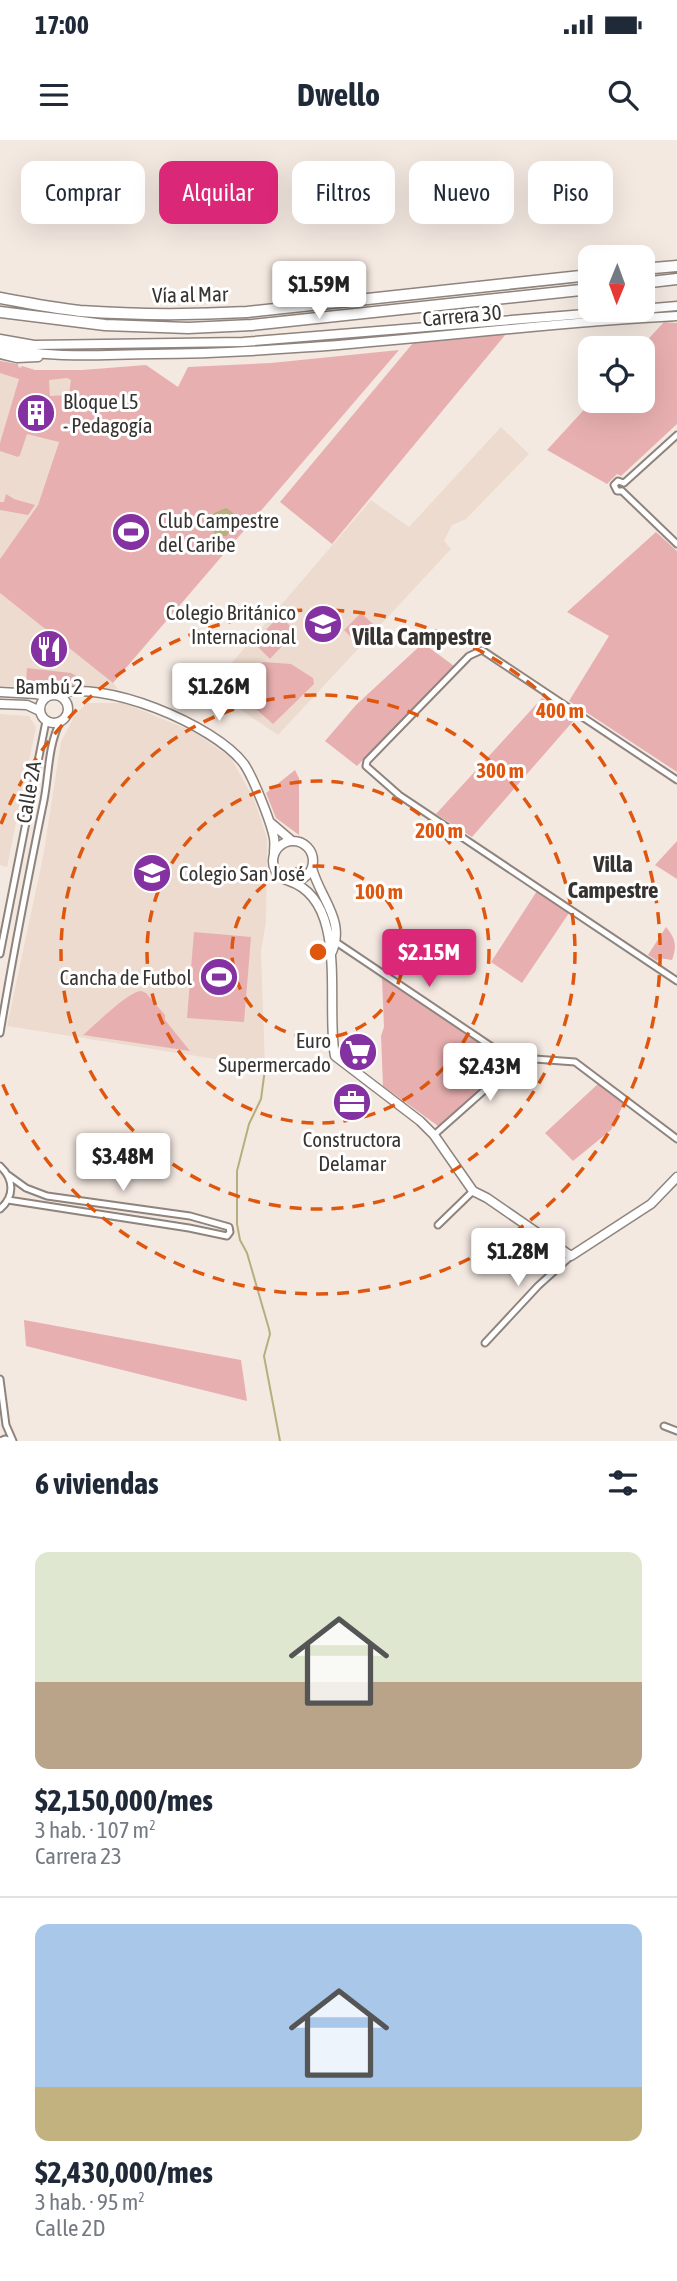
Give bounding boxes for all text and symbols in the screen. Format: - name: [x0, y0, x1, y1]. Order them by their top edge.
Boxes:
- text: 17:00: [35, 10, 89, 40]
- icon: menu: [35, 76, 73, 114]
- text: Dwello: [297, 76, 380, 113]
- icon: search: [604, 76, 642, 114]
- chip: Comprar: [21, 161, 145, 224]
- chip: Alquilar: [159, 161, 278, 224]
- chip: Filtros: [292, 161, 395, 224]
- chip: Nuevo: [409, 161, 514, 224]
- chip: Piso: [528, 161, 613, 224]
- north arrow: [578, 245, 654, 322]
- map controls: [578, 245, 655, 413]
- pin: $1.59M: [262, 262, 376, 321]
- text: $1.59M: [288, 271, 350, 297]
- street label: Vía al Mar: [152, 281, 229, 307]
- street label: Carrera 30: [421, 300, 503, 330]
- button: locate: [578, 336, 655, 413]
- place label: Bloque L5 - Pedagogía: [63, 389, 152, 437]
- building icon: Bloque L5 - Pedagogía: [15, 392, 57, 434]
- place label: Club Campestre del Caribe: [158, 508, 279, 556]
- sports icon: Club Campestre del Caribe: [110, 511, 152, 553]
- place label: Colegio Británico Internacional: [166, 600, 296, 648]
- school or university icon: Colegio Británico Internacional: [302, 603, 344, 645]
- district label: Villa Campestre: [351, 623, 492, 650]
- restaurant icon: Bambú 2: [28, 628, 70, 670]
- pin: $1.26M: [162, 664, 276, 723]
- text: $1.26M: [188, 673, 250, 699]
- place label: Bambú 2: [15, 674, 83, 698]
- text: 400 m: [535, 698, 584, 722]
- street label: Calle 2A: [11, 758, 45, 825]
- text: 300 m: [476, 758, 524, 782]
- text: 200 m: [415, 818, 463, 842]
- district label: Villa Campestre: [568, 851, 658, 903]
- school or university icon: Colegio San José: [131, 852, 173, 894]
- place label: Colegio San José: [179, 861, 305, 885]
- text: 100 m: [355, 879, 403, 903]
- pin: $2.15M: [372, 930, 486, 989]
- text: $2.15M: [398, 939, 460, 965]
- centre of rings: [306, 940, 330, 964]
- sports icon: Cancha de Futbol: [198, 956, 240, 998]
- place label: Cancha de Futbol: [60, 965, 192, 989]
- place label: Euro Supermercado: [218, 1028, 331, 1076]
- supermarket icon: Euro Supermercado: [337, 1031, 379, 1073]
- pin: $2.43M: [433, 1044, 547, 1103]
- text: $2.43M: [459, 1053, 521, 1079]
- office icon: Constructora Delamar: [331, 1081, 373, 1123]
- place label: Constructora Delamar: [303, 1127, 401, 1175]
- pin: $3.48M: [66, 1133, 180, 1193]
- text: $3.48M: [92, 1143, 154, 1169]
- pin: $1.28M: [461, 1228, 575, 1288]
- text: $1.28M: [487, 1238, 549, 1264]
- icon: filters: [604, 1464, 642, 1502]
- text: 6 viviendas: [35, 1466, 159, 1500]
- icon: home: [276, 1598, 402, 1724]
- text: $2,150,000/mes: [35, 1783, 213, 1817]
- text: 3 hab. · 107 m²: [35, 1817, 156, 1843]
- text: Carrera 23: [35, 1843, 122, 1869]
- icon: home: [276, 1970, 402, 2096]
- text: $2,430,000/mes: [35, 2155, 213, 2189]
- text: 3 hab. · 95 m²: [35, 2189, 145, 2215]
- text: Calle 2D: [35, 2215, 105, 2241]

